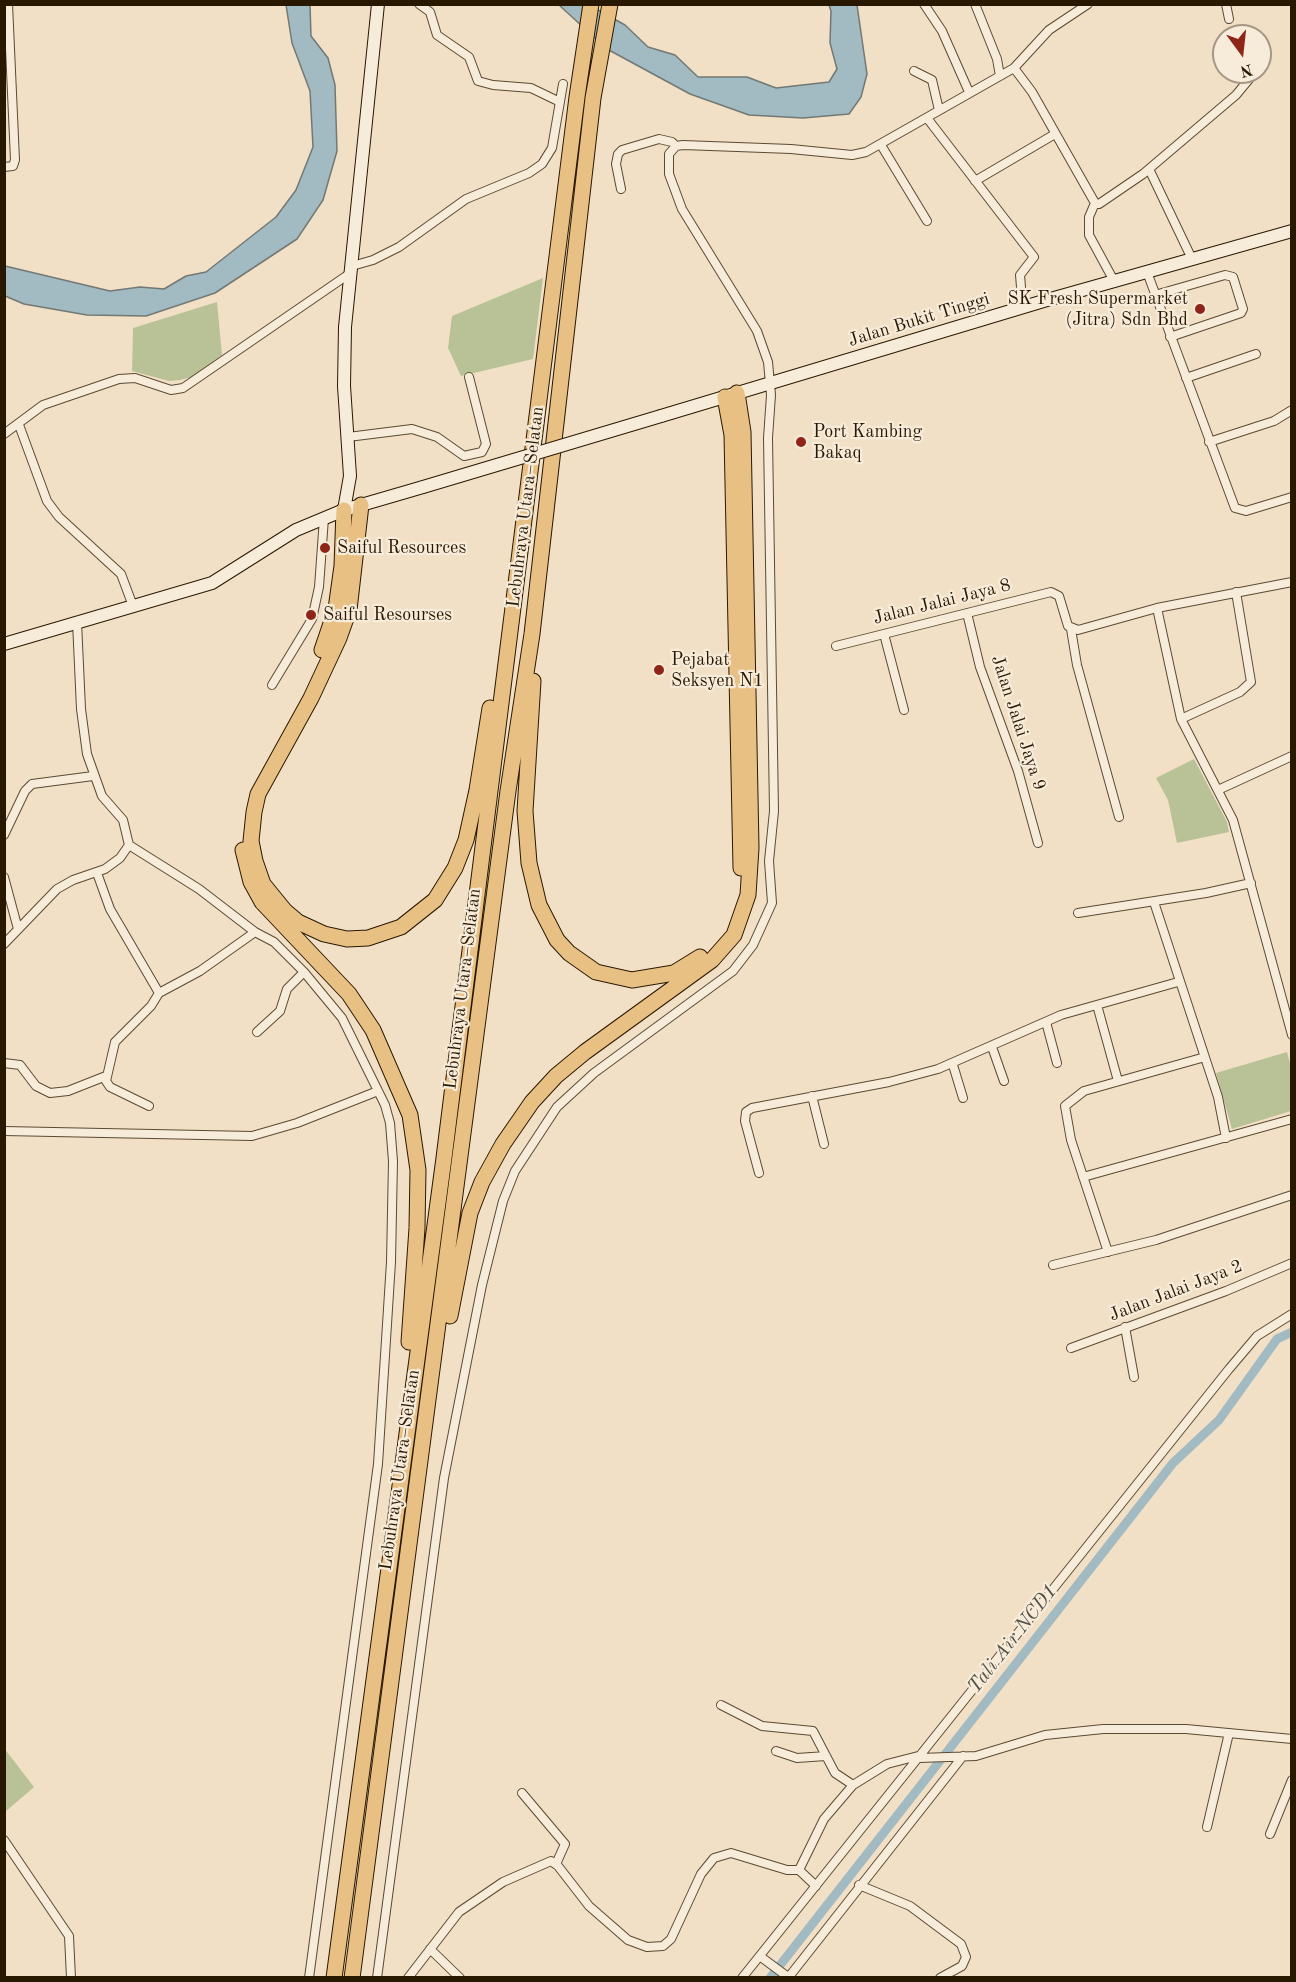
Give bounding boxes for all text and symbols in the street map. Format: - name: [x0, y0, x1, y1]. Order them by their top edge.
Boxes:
- north arrow: [1212, 24, 1272, 84]
- text: N: [1238, 60, 1254, 79]
- street label: Jalan Bukit Tinggi: [846, 288, 992, 352]
- place label: SK Fresh Supermarket (Jitra) Sdn Bhd: [1007, 288, 1188, 330]
- marker: SK Fresh Supermarket (Jitra) Sdn Bhd: [1193, 302, 1207, 316]
- street label: Lebuhraya Utara–Selatan: [503, 405, 549, 609]
- place label: Port Kambing Bakaq: [813, 421, 922, 464]
- marker: Port Kambing Bakaq: [794, 435, 808, 449]
- place label: Saiful Resources: [337, 537, 466, 559]
- marker: Saiful Resources: [318, 541, 332, 555]
- street label: Jalan Jalai Jaya 8: [871, 574, 1013, 630]
- place label: Saiful Resourses: [323, 604, 452, 626]
- marker: Saiful Resourses: [304, 608, 318, 622]
- place label: Pejabat Seksyen N1: [671, 649, 764, 692]
- street label: Jalan Jalai Jaya 9: [986, 653, 1050, 793]
- marker: Pejabat Seksyen N1: [652, 663, 666, 677]
- street label: Lebuhraya Utara–Selatan: [440, 887, 486, 1091]
- street label: Jalan Jalai Jaya 2: [1106, 1256, 1246, 1326]
- street label: Lebuhraya Utara–Selatan: [375, 1368, 425, 1572]
- water label: Tali Air NCD1: [963, 1580, 1063, 1698]

